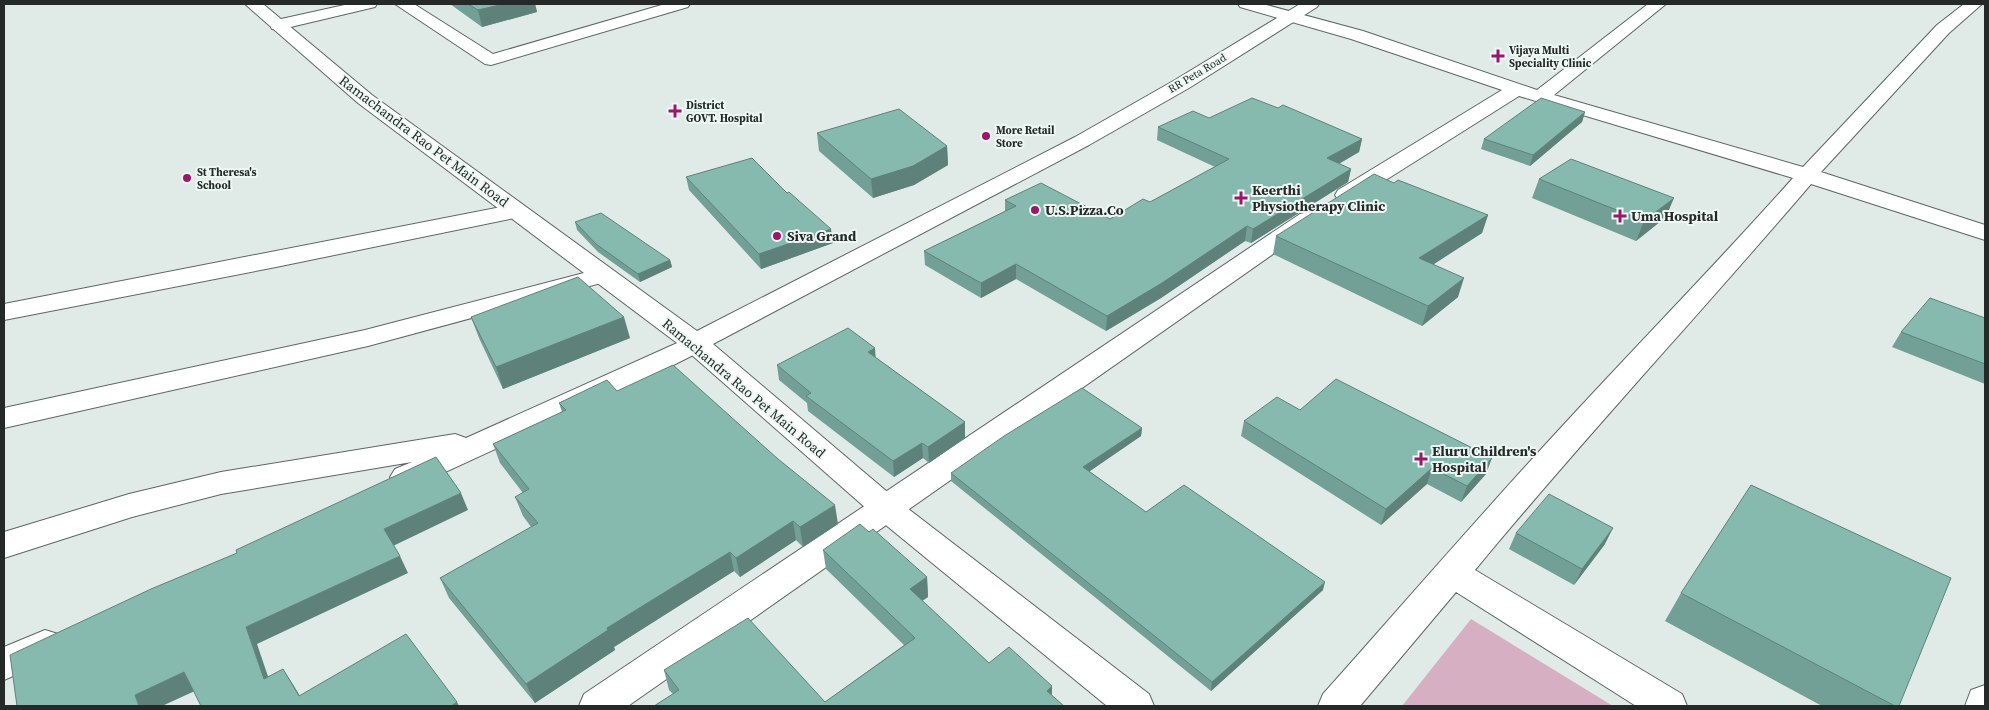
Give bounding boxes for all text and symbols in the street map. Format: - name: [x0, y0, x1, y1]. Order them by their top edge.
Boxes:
- place label: Vijaya Multi Speciality Clinic: [1509, 43, 1592, 71]
- marker: Vijaya Multi Speciality Clinic: [1491, 49, 1505, 63]
- street label: RR Peta Road: [1165, 50, 1230, 97]
- street label: Ramachandra Rao Pet Main Road: [335, 70, 513, 212]
- place label: District GOVT. Hospital: [686, 98, 763, 126]
- marker: District GOVT. Hospital: [668, 104, 682, 118]
- place label: More Retail Store: [996, 123, 1055, 151]
- marker: More Retail Store: [980, 130, 992, 142]
- place label: St Theresa's School: [197, 165, 256, 193]
- marker: St Theresa's School: [181, 172, 193, 184]
- place label: Keerthi Physiotherapy Clinic: [1252, 180, 1385, 216]
- marker: Keerthi Physiotherapy Clinic: [1234, 191, 1248, 205]
- place label: U.S.Pizza.Co: [1045, 200, 1124, 220]
- marker: U.S.Pizza.Co: [1029, 204, 1041, 216]
- place label: Uma Hospital: [1631, 206, 1719, 226]
- marker: Uma Hospital: [1613, 209, 1627, 223]
- place label: Siva Grand: [787, 226, 857, 246]
- marker: Siva Grand: [771, 230, 783, 242]
- street label: Ramachandra Rao Pet Main Road: [658, 314, 830, 463]
- place label: Eluru Children's Hospital: [1432, 441, 1537, 477]
- marker: Eluru Children's Hospital: [1414, 452, 1428, 466]

